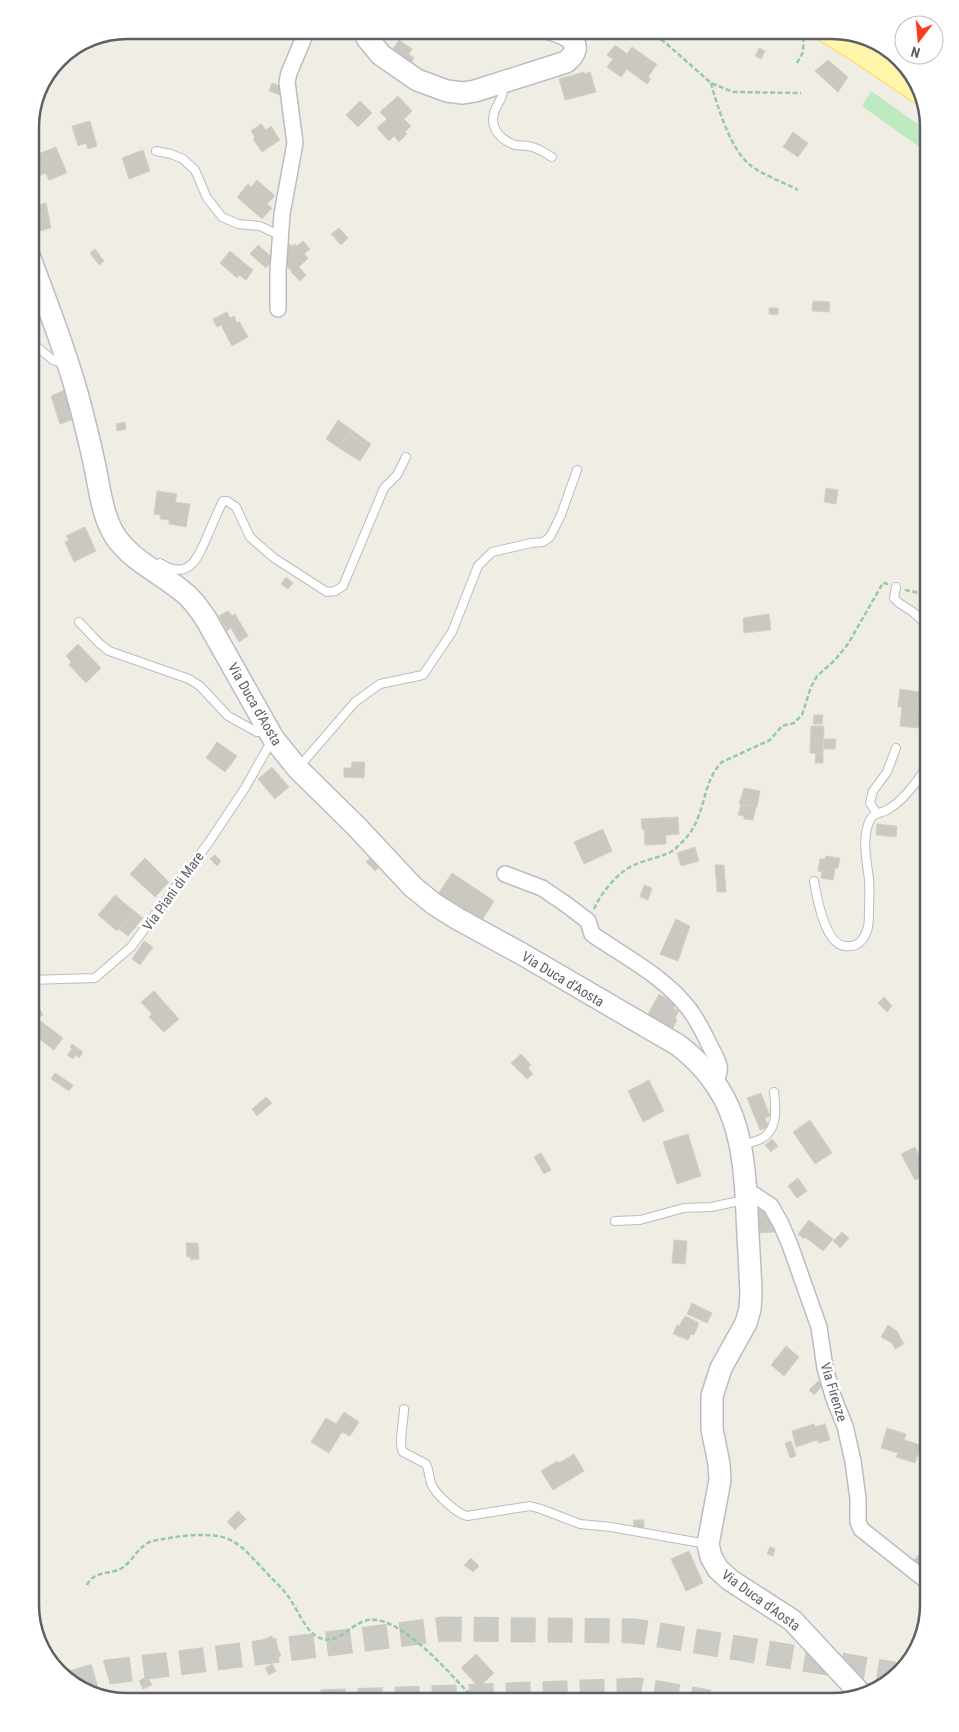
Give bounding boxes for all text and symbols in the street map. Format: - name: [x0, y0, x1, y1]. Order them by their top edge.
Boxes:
- north arrow: [894, 15, 944, 65]
- text: N: [909, 44, 922, 61]
- street label: Via Duca d'Aosta: [225, 660, 285, 748]
- street label: Via Piani di Mare: [139, 848, 207, 933]
- street label: Via Duca d'Aosta: [519, 948, 607, 1010]
- street label: Via Firenze: [817, 1360, 851, 1424]
- street label: Via Duca d'Aosta: [719, 1566, 803, 1634]

